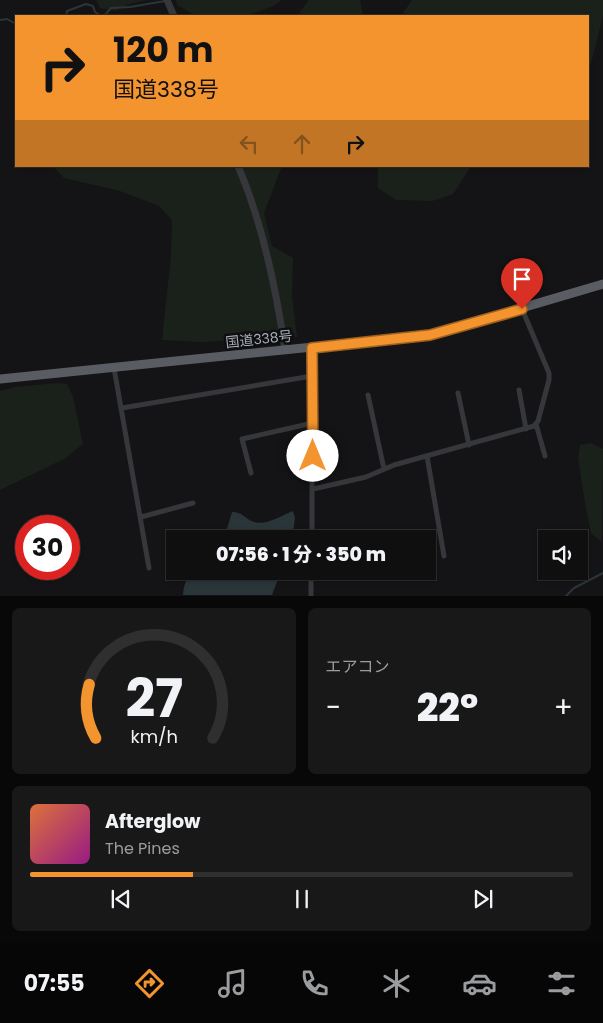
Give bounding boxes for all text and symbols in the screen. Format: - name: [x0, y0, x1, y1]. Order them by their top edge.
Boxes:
- text: 120 m: [113, 25, 213, 74]
- icon: right: [30, 35, 95, 100]
- text: 国道338号: [113, 74, 219, 105]
- icon: left: [235, 130, 263, 158]
- icon: ahead: [288, 130, 316, 158]
- icon: right: [341, 130, 369, 158]
- pin: [501, 258, 543, 309]
- icon: arrive: [508, 265, 536, 293]
- street label: 国道338号: [224, 326, 294, 352]
- position arrow: [286, 429, 338, 481]
- speed limit sign: 30: [15, 515, 80, 580]
- map controls: [538, 530, 588, 580]
- button: sound: [538, 530, 588, 580]
- text: 07:56 · 1 分 · 350 m: [216, 541, 386, 568]
- text: エアコン: [326, 655, 390, 678]
- text: 27: [125, 662, 183, 735]
- text: 22°: [417, 681, 478, 734]
- text: −: [326, 688, 341, 727]
- text: +: [554, 688, 573, 727]
- text: km/h: [130, 724, 178, 749]
- text: Afterglow: [105, 808, 200, 835]
- text: The Pines: [105, 837, 180, 860]
- icon: previous: [107, 885, 135, 913]
- icon: pause: [288, 885, 316, 913]
- icon: next: [469, 885, 497, 913]
- icon: directions: [132, 966, 167, 1001]
- icon: music: [215, 966, 250, 1001]
- icon: phone: [297, 966, 332, 1001]
- icon: climate: [379, 966, 414, 1001]
- icon: car: [462, 966, 497, 1001]
- icon: filters: [544, 966, 579, 1001]
- text: 07:55: [24, 968, 85, 999]

